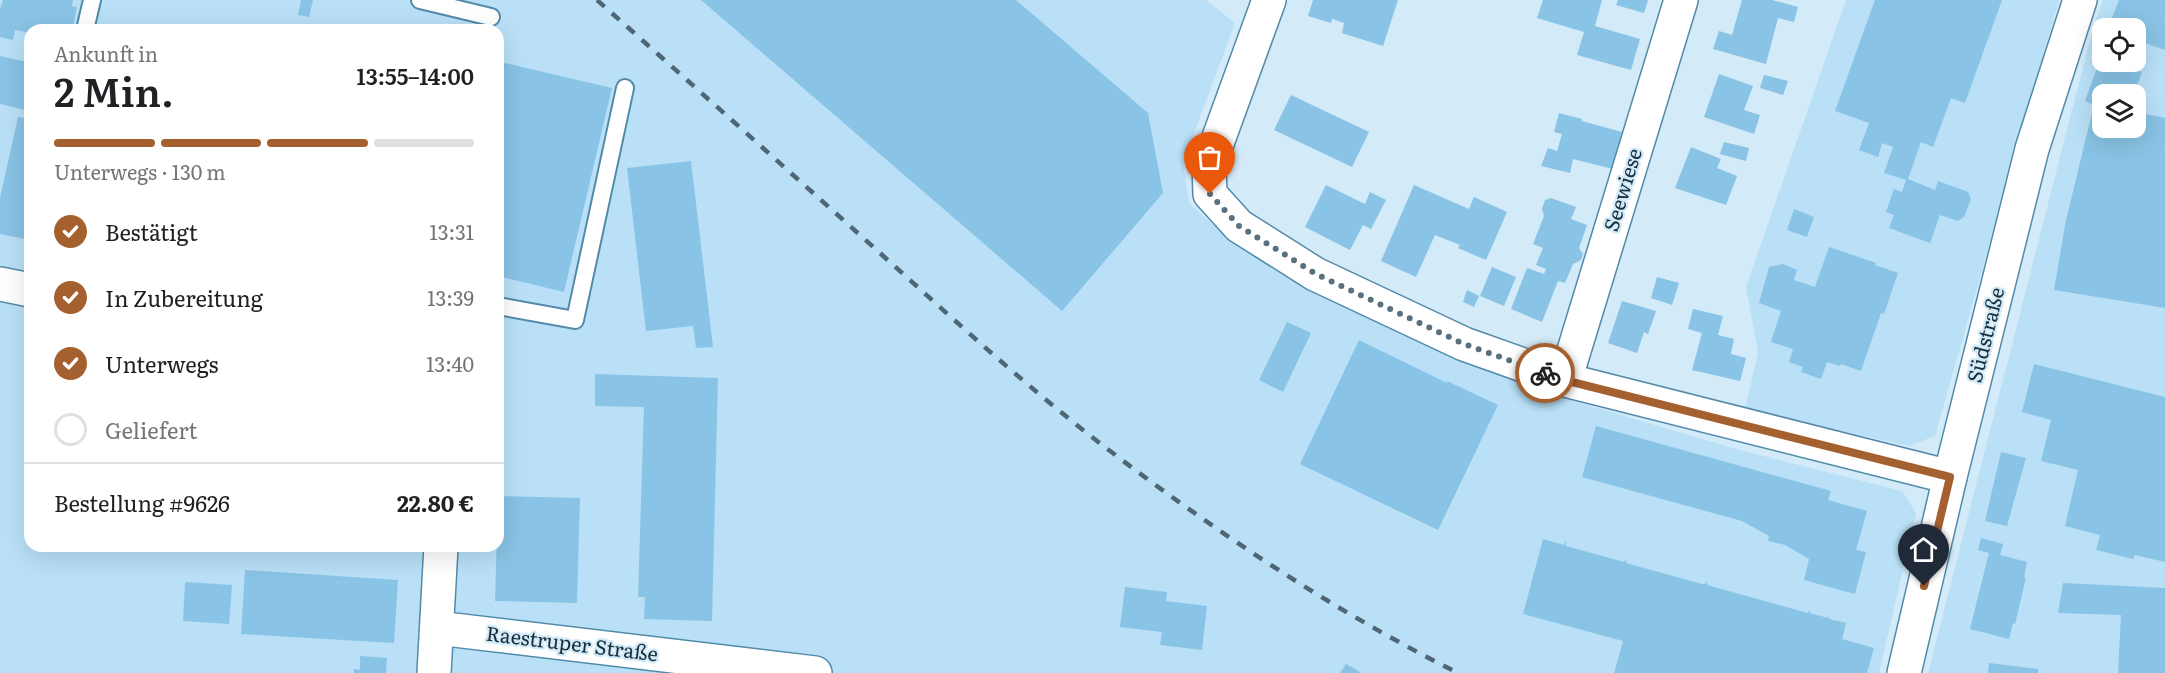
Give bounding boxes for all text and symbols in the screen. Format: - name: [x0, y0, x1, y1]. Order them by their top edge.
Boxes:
- map controls: [2092, 18, 2146, 138]
- button: locate: [2092, 18, 2146, 72]
- text: Ankunft in: [54, 38, 158, 68]
- text: 13:55–14:00: [357, 59, 474, 92]
- text: 2 Min.: [54, 61, 174, 119]
- button: layers: [2092, 84, 2146, 138]
- pin: [1184, 132, 1235, 194]
- icon: bag: [1193, 141, 1226, 174]
- street label: Seewiese: [1594, 144, 1648, 235]
- text: Unterwegs · 130 m: [54, 156, 226, 186]
- icon: check: [54, 215, 87, 248]
- text: Bestätigt: [105, 215, 198, 248]
- text: 13:31: [430, 216, 474, 246]
- icon: check: [54, 281, 87, 314]
- text: In Zubereitung: [105, 281, 263, 314]
- text: 13:39: [427, 282, 474, 312]
- street label: Südstraße: [1958, 284, 2010, 385]
- courier: [1515, 343, 1575, 403]
- icon: check: [54, 347, 87, 380]
- text: Unterwegs: [105, 347, 218, 380]
- text: 13:40: [426, 348, 474, 378]
- icon: bike: [1529, 357, 1562, 390]
- text: Geliefert: [105, 413, 198, 446]
- text: Bestellung #9626: [54, 486, 230, 519]
- text: 22.80 €: [397, 486, 474, 519]
- pin: [1898, 524, 1949, 586]
- icon: home: [1907, 533, 1940, 566]
- street label: Raestruper Straße: [484, 617, 660, 667]

